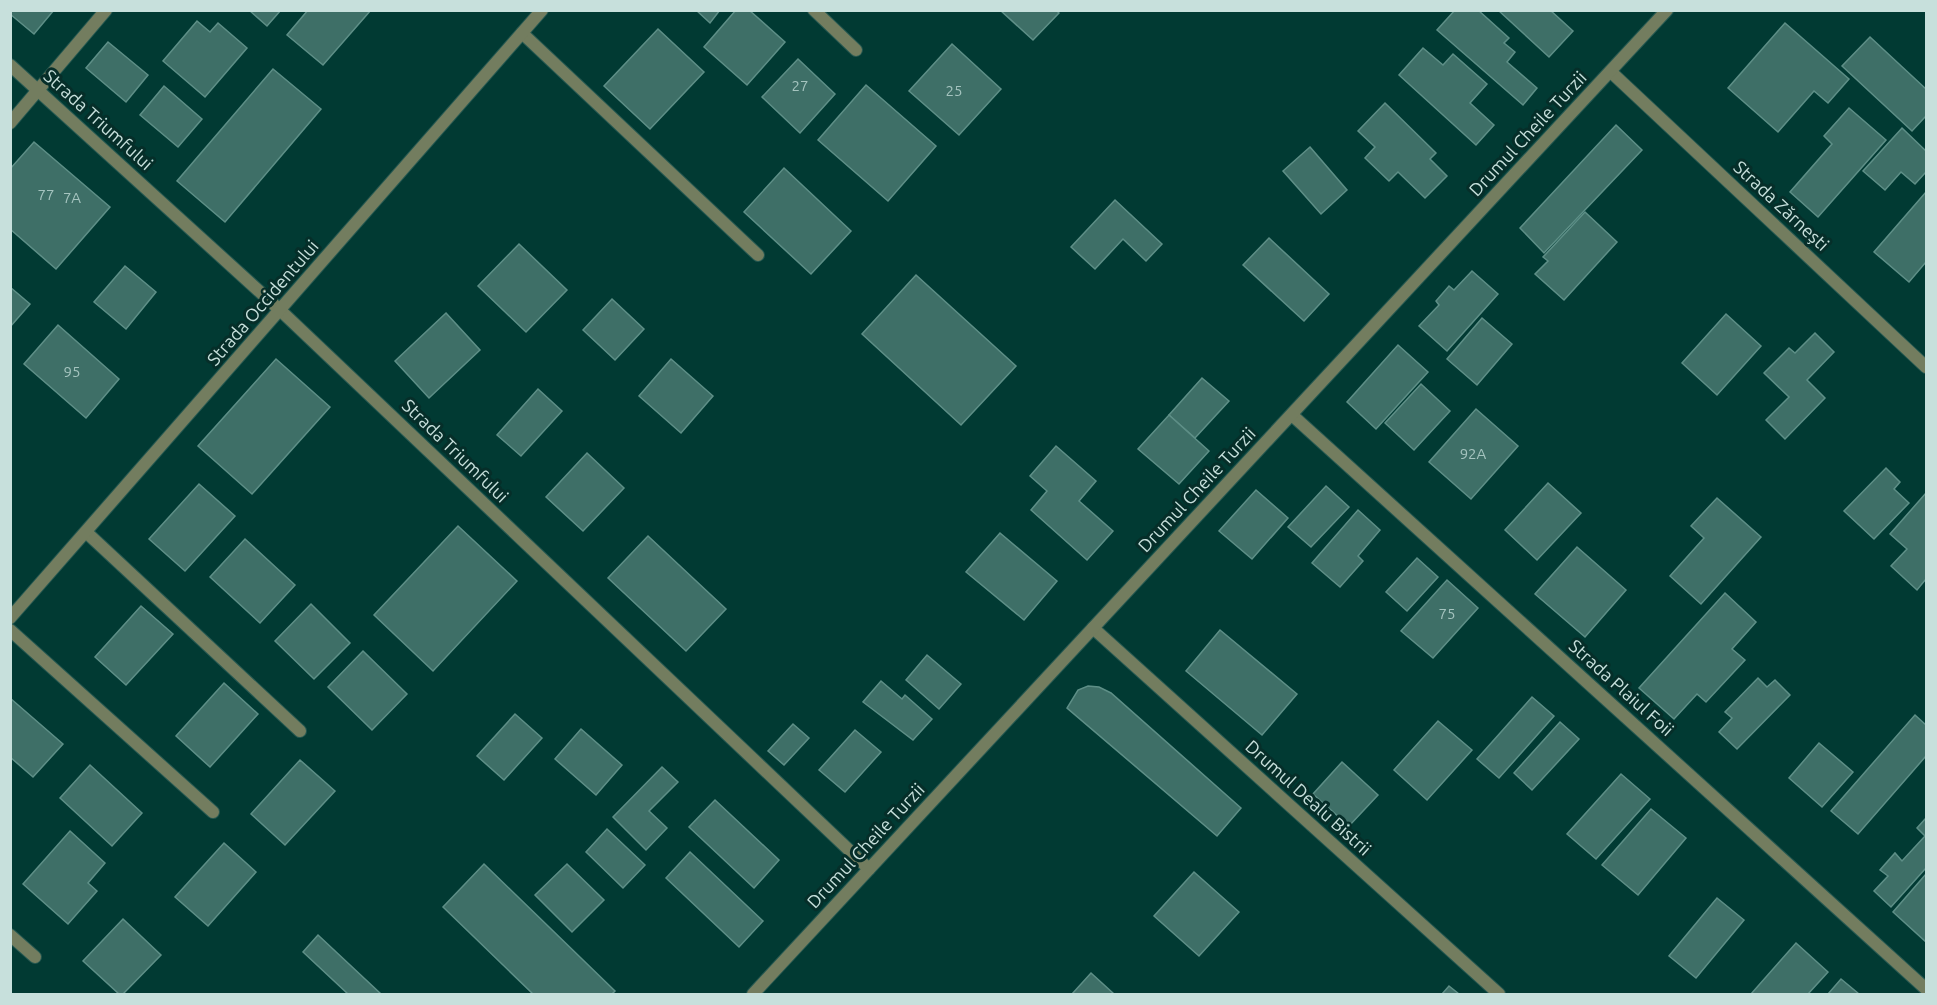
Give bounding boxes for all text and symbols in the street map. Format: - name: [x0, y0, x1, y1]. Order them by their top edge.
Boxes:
- street label: Strada Triumfului: [40, 65, 157, 173]
- street label: Drumul Cheile Turzii: [1465, 67, 1590, 200]
- house number: 27: [792, 77, 808, 94]
- house number: 25: [946, 82, 962, 99]
- street label: Strada Zărnești: [1730, 156, 1833, 254]
- house number: 77: [38, 186, 54, 203]
- house number: 7A: [63, 189, 81, 206]
- street label: Strada Occidentului: [203, 236, 322, 369]
- house number: 95: [64, 363, 80, 380]
- street label: Strada Triumfului: [399, 395, 513, 506]
- street label: Drumul Cheile Turzii: [1134, 423, 1259, 556]
- house number: 92A: [1460, 445, 1487, 462]
- house number: 75: [1439, 605, 1455, 622]
- street label: Strada Plaiul Foii: [1565, 635, 1678, 739]
- street label: Drumul Dealu Bistrii: [1242, 736, 1375, 859]
- street label: Drumul Cheile Turzii: [803, 779, 928, 912]

